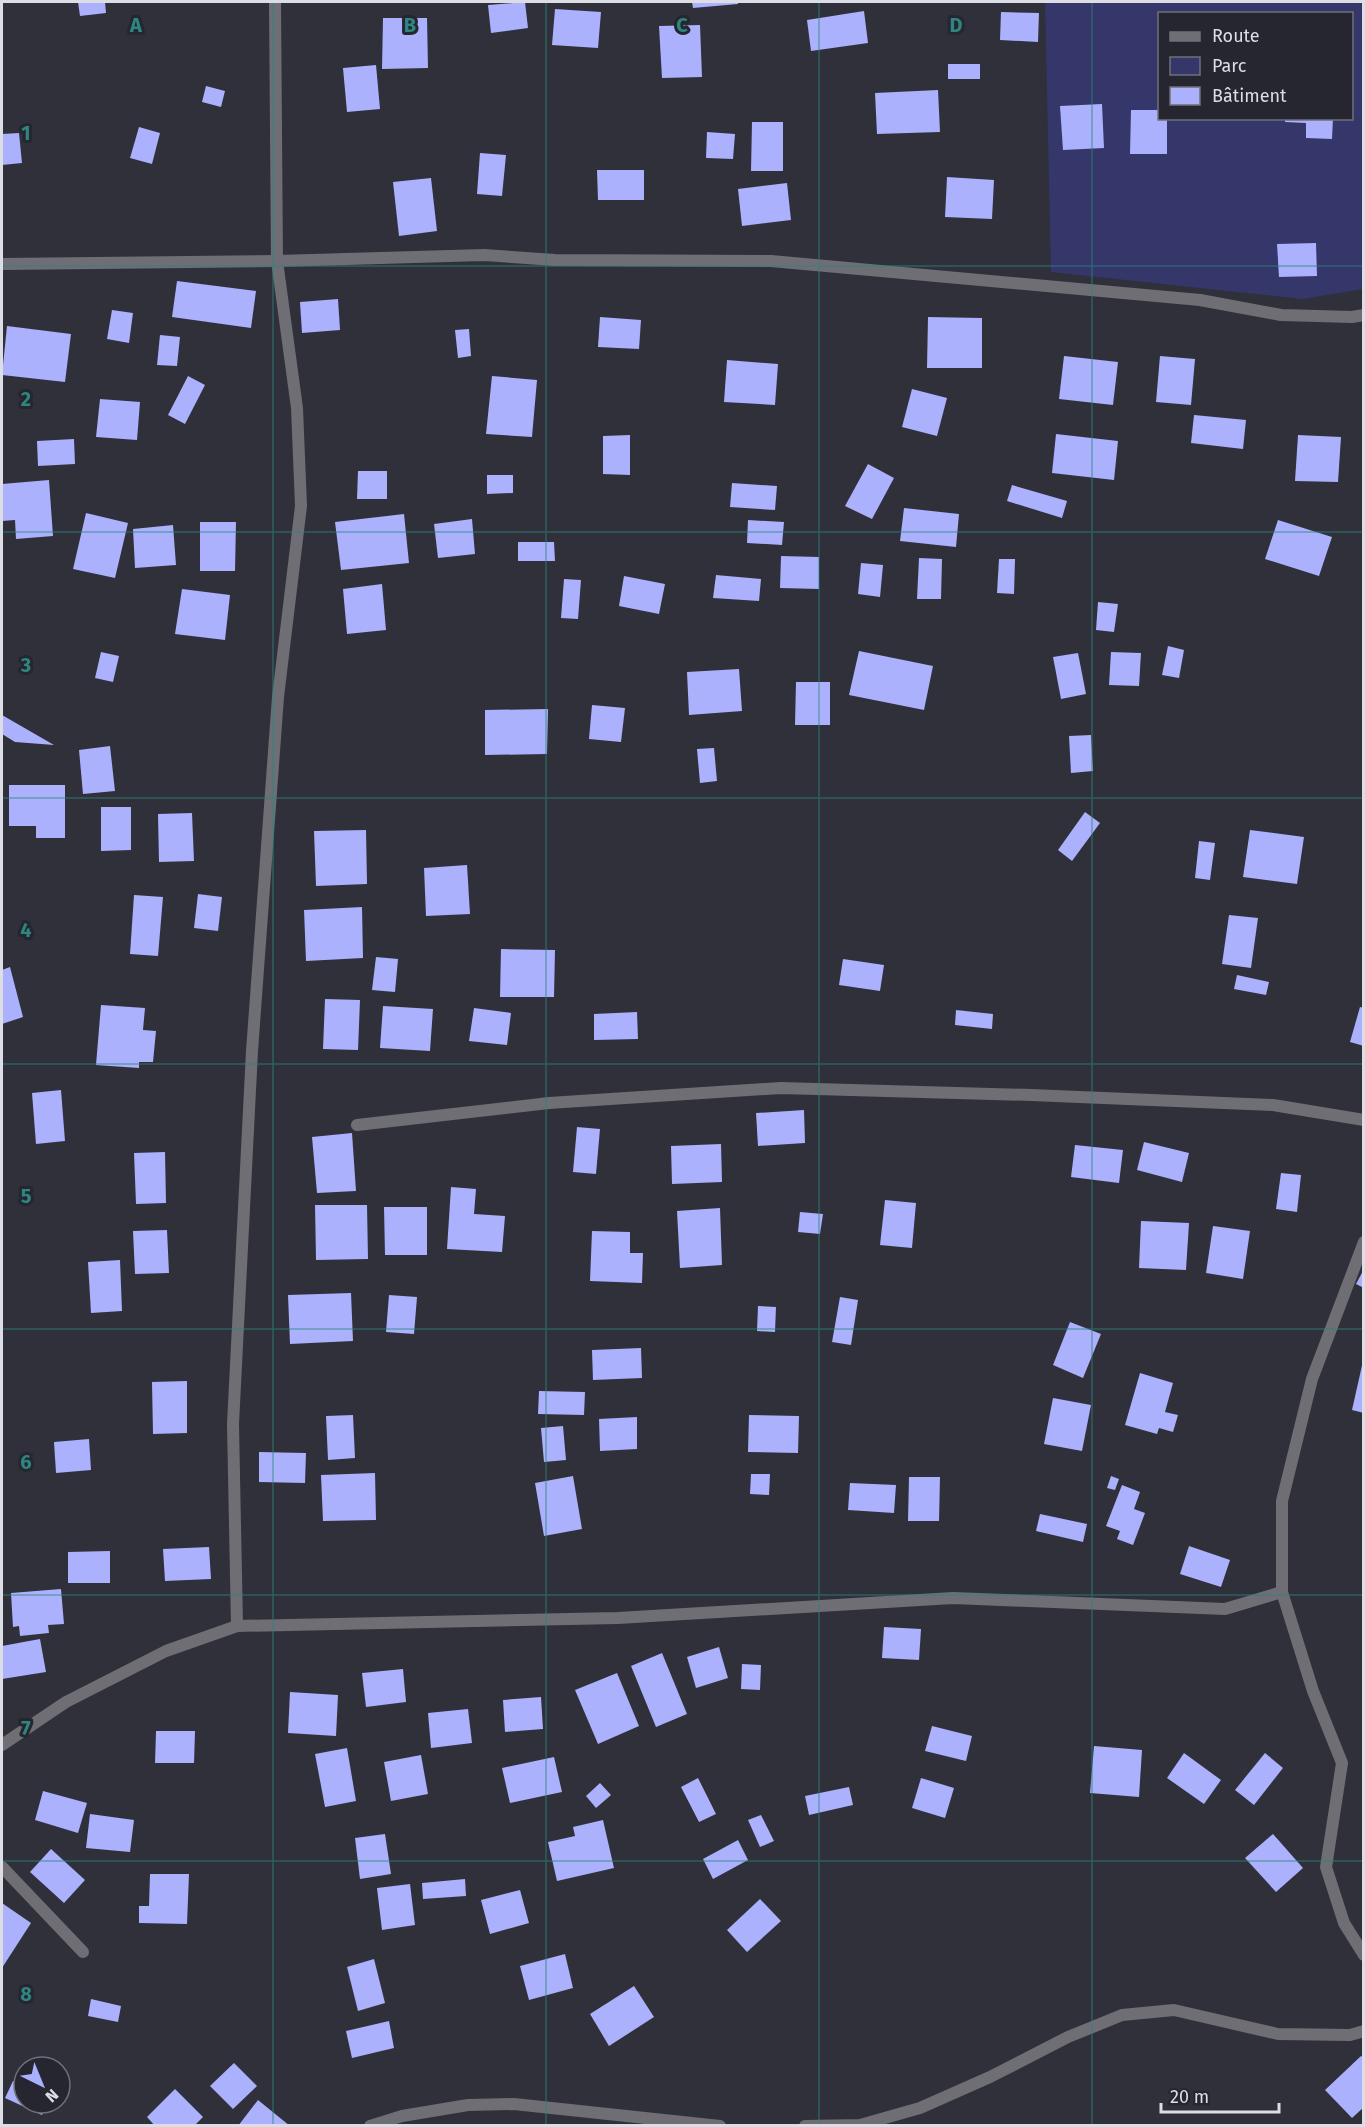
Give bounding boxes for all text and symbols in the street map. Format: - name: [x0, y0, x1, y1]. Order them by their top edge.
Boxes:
- legend: [1158, 12, 1353, 120]
- text: A: [129, 13, 143, 37]
- text: B: [404, 13, 416, 37]
- text: C: [676, 13, 688, 37]
- text: D: [949, 13, 963, 37]
- text: Route: [1212, 25, 1260, 47]
- text: Parc: [1212, 55, 1247, 77]
- text: Bâtiment: [1212, 85, 1287, 107]
- text: 1: [21, 121, 31, 145]
- text: 2: [21, 387, 31, 411]
- text: 3: [20, 653, 31, 677]
- text: 4: [20, 918, 32, 942]
- text: 5: [21, 1184, 32, 1208]
- text: 6: [20, 1450, 32, 1474]
- text: 7: [21, 1716, 31, 1740]
- text: 8: [20, 1982, 32, 2006]
- north arrow: [12, 2055, 72, 2115]
- scale bar: [1161, 2076, 1280, 2114]
- text: N: [42, 2085, 62, 2106]
- text: 20 m: [1170, 2086, 1209, 2108]

